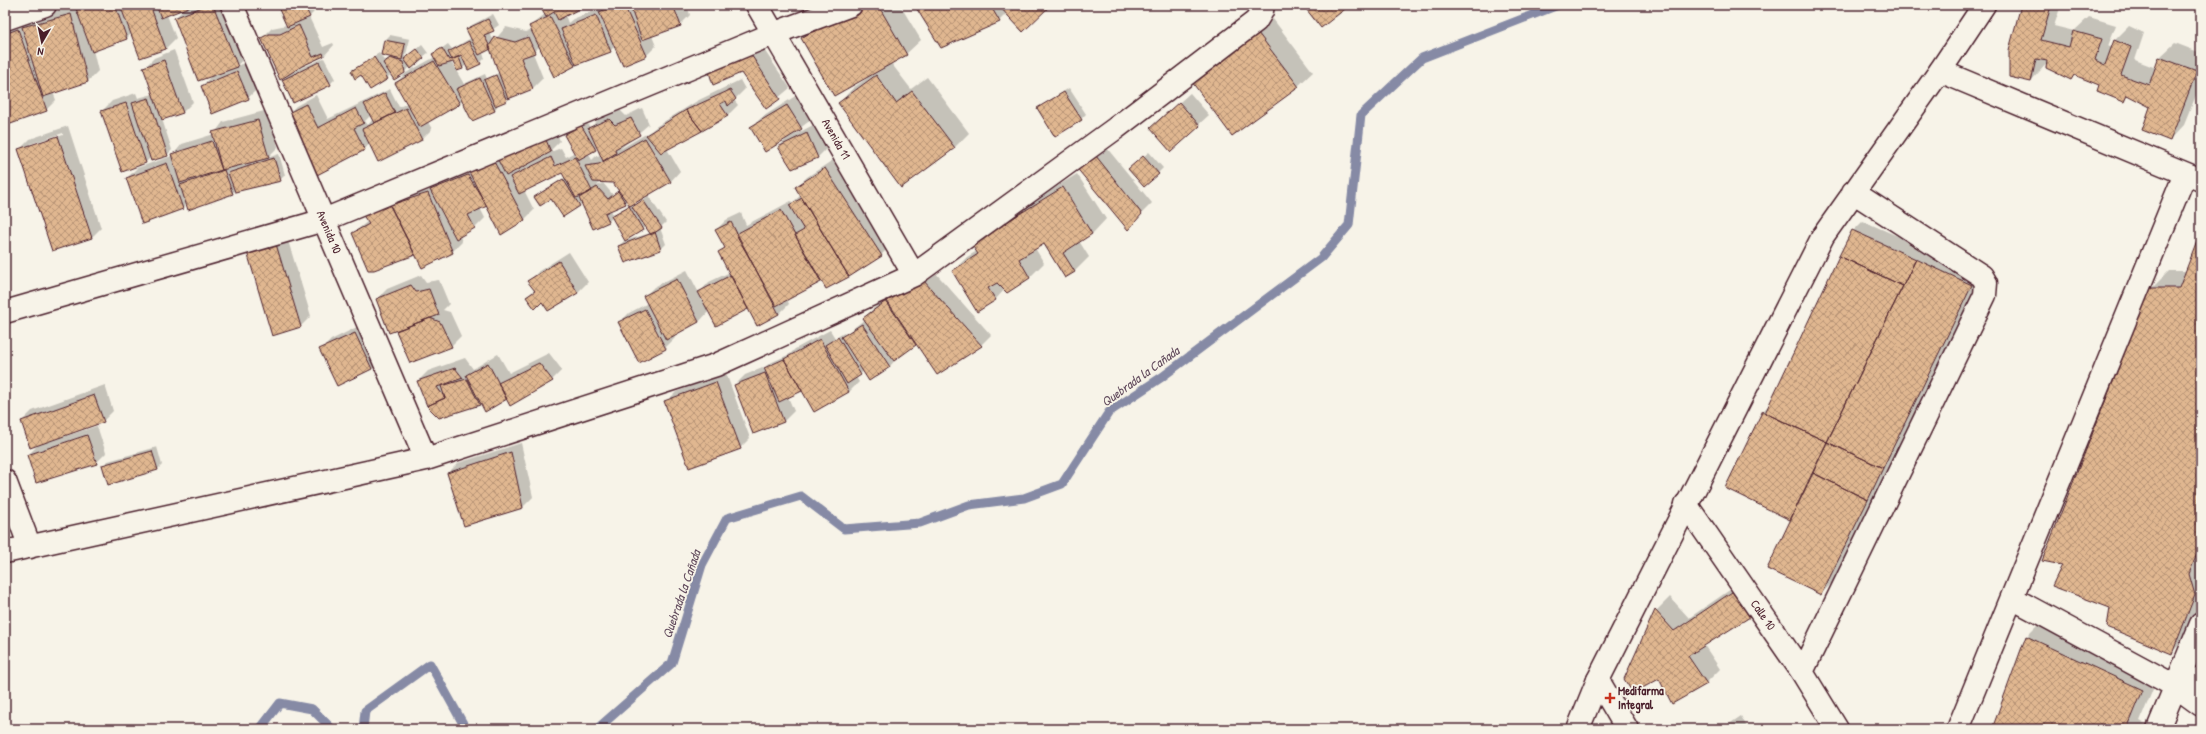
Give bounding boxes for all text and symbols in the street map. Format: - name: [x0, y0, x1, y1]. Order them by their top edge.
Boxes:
- north arrow: [22, 22, 62, 62]
- text: N: [36, 44, 44, 59]
- street label: Avenida 11: [818, 115, 855, 162]
- street label: Avenida 10: [313, 208, 346, 256]
- water label: Quebrada la Cañada: [1097, 340, 1184, 410]
- water label: Quebrada la Cañada: [657, 546, 705, 641]
- street label: Calle 10: [1747, 596, 1780, 633]
- place label: Medifarma Integral: [1618, 682, 1664, 714]
- marker: Medifarma Integral: [1605, 693, 1615, 703]

